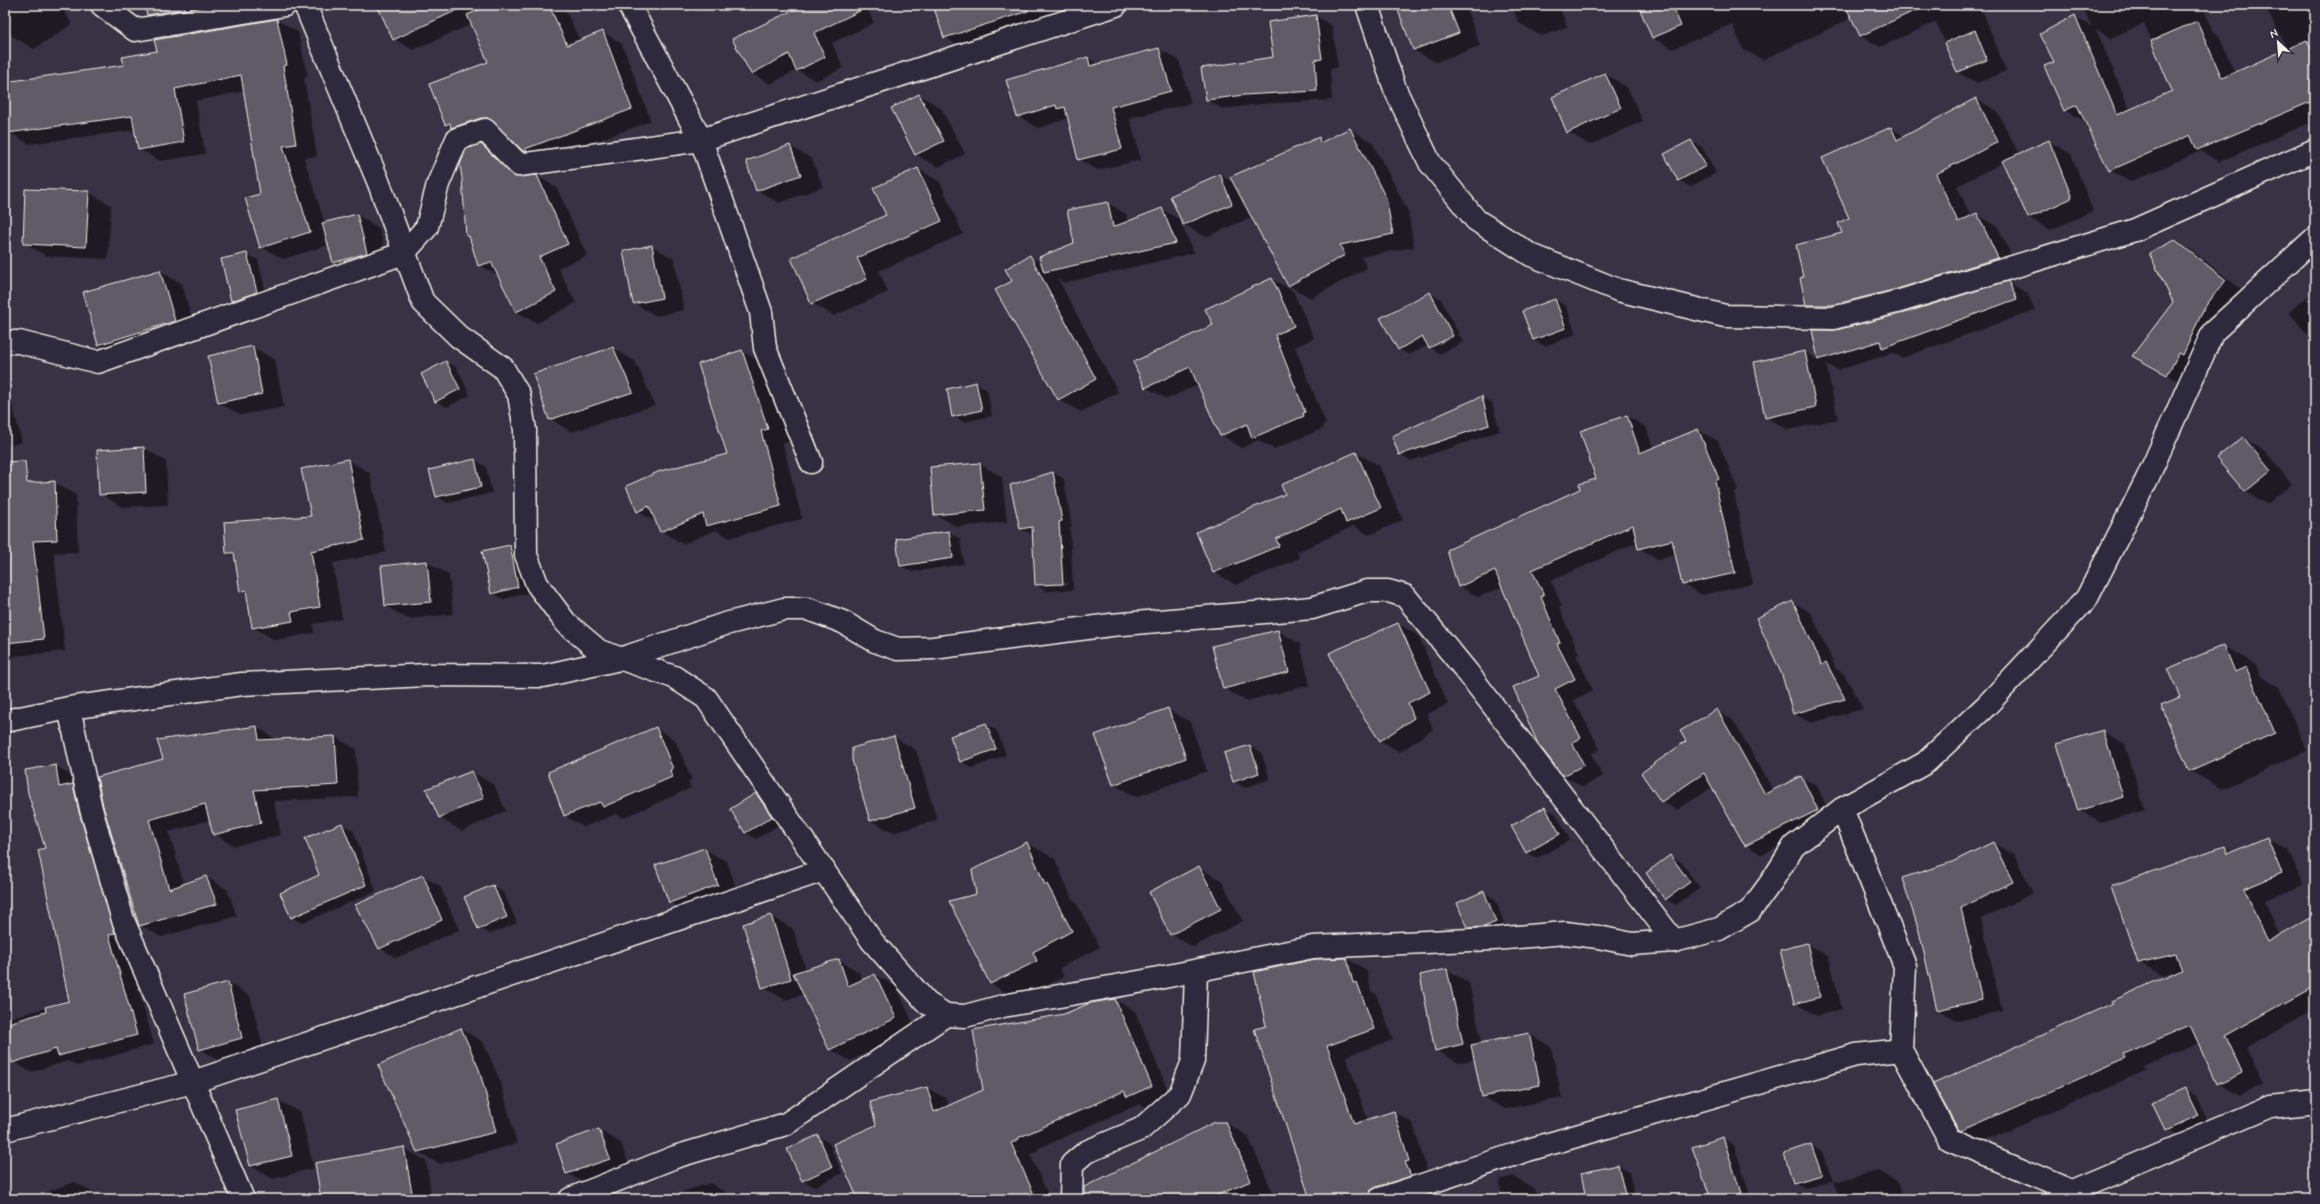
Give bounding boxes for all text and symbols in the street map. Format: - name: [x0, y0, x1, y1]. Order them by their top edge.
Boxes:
- north arrow: [2258, 22, 2298, 62]
- text: N: [2268, 26, 2280, 42]

